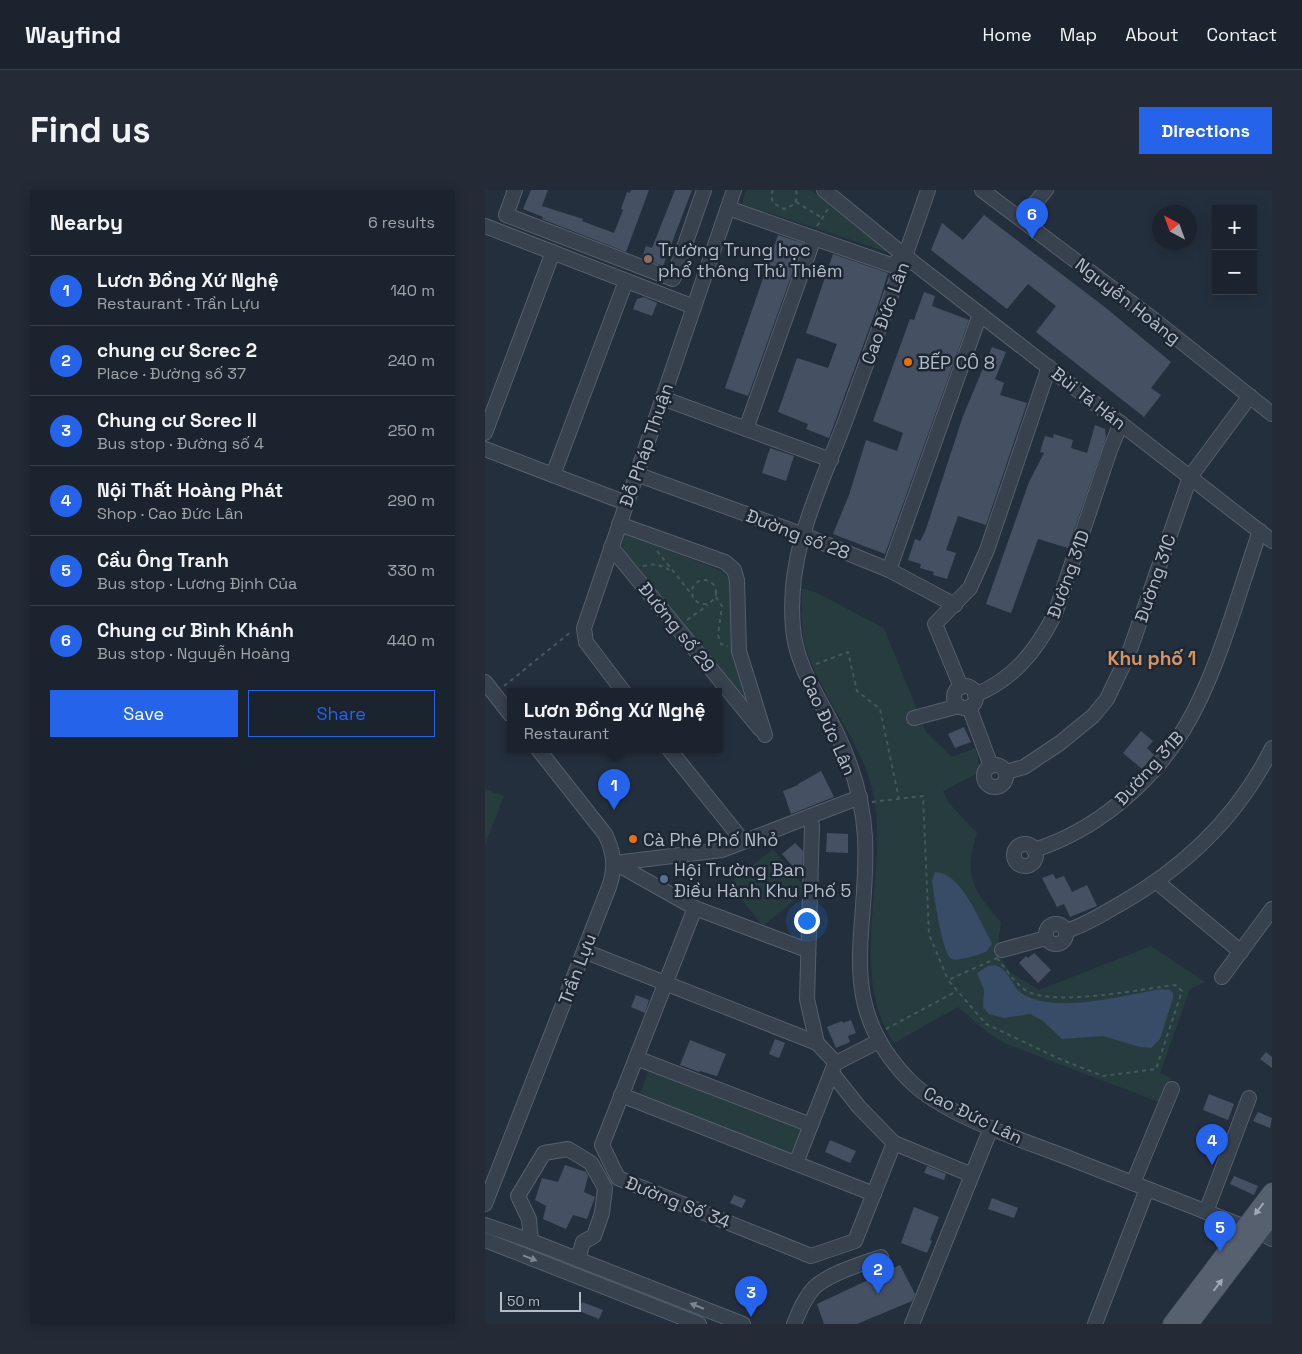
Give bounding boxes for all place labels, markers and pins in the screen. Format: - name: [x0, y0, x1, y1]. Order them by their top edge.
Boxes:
- pin: 6: [1016, 198, 1048, 239]
- place label: Trường Trung học phổ thông Thủ Thiêm: [658, 238, 842, 282]
- marker: Trường Trung học phổ thông Thủ Thiêm: [642, 253, 654, 265]
- place label: BẾP CÔ 8: [918, 351, 995, 374]
- marker: BẾP CÔ 8: [902, 356, 914, 368]
- pin: 1: [598, 769, 630, 810]
- place label: Cà Phê Phố Nhỏ: [643, 828, 778, 851]
- marker: Cà Phê Phố Nhỏ: [627, 833, 639, 845]
- place label: Hội Trường Ban Điều Hành Khu Phố 5: [674, 858, 851, 902]
- marker: Hội Trường Ban Điều Hành Khu Phố 5: [658, 873, 670, 885]
- pin: 4: [1196, 1124, 1228, 1165]
- pin: 5: [1204, 1211, 1236, 1252]
- pin: 2: [862, 1253, 894, 1294]
- pin: 3: [735, 1276, 767, 1317]

